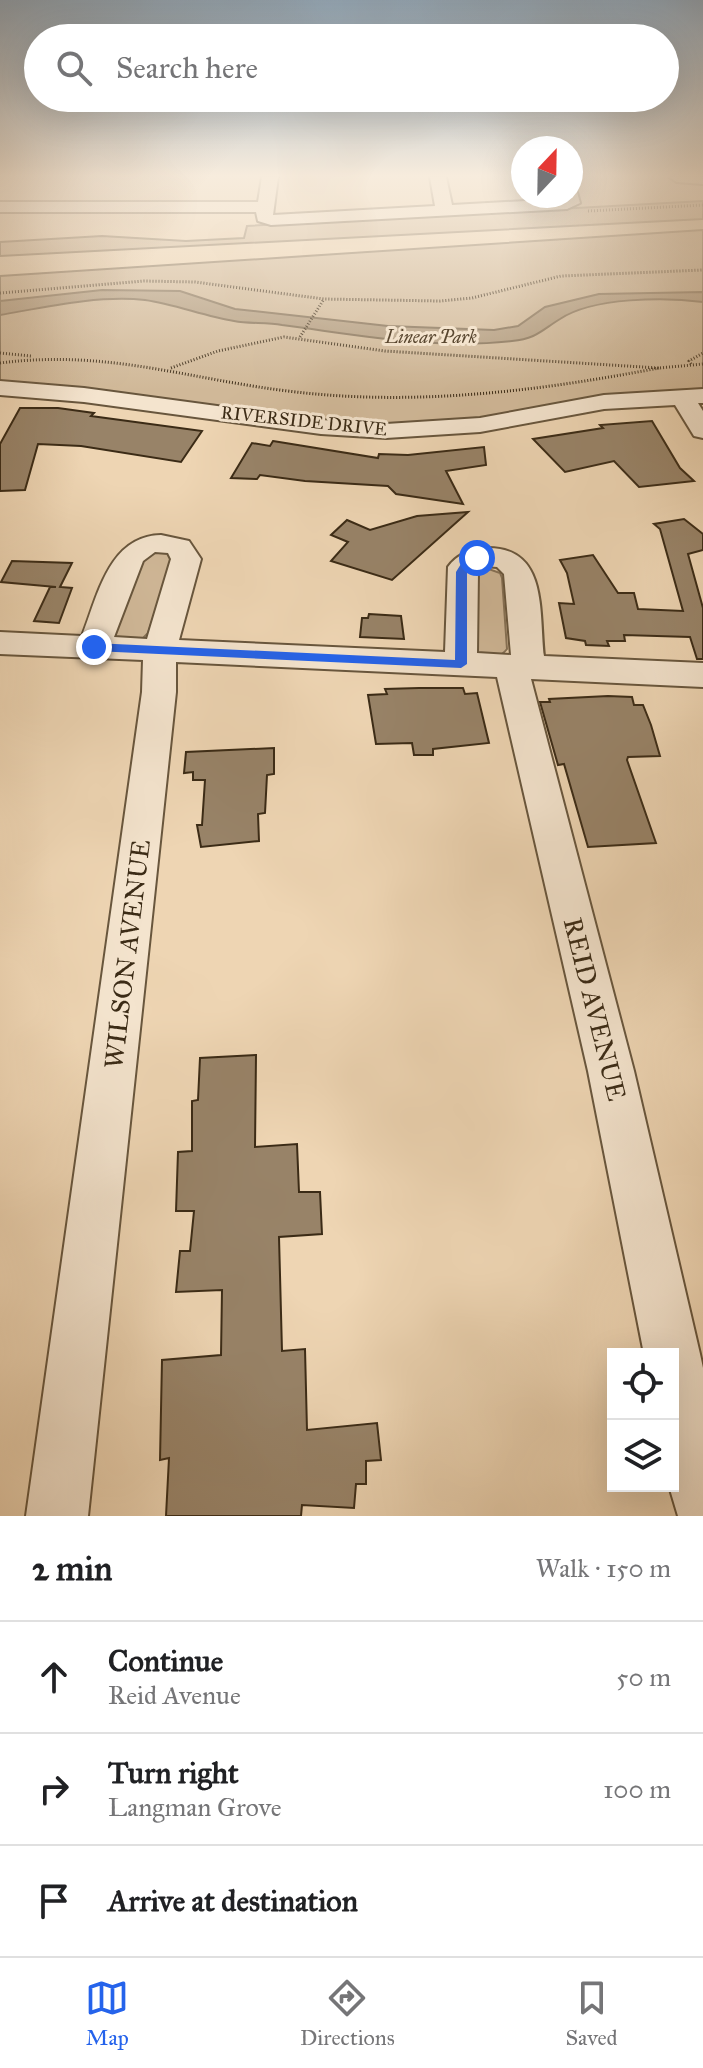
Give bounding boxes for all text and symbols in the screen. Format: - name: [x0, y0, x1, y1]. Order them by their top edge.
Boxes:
- search box: [24, 24, 679, 112]
- icon: search: [52, 46, 96, 90]
- text: Search here: [116, 50, 258, 86]
- north arrow: [511, 136, 583, 208]
- park label: Linear Park: [384, 326, 477, 348]
- street label: RIVERSIDE DRIVE: [220, 401, 388, 441]
- route start: [459, 540, 495, 576]
- route end: [76, 629, 112, 665]
- street label: WILSON AVENUE: [97, 838, 157, 1070]
- street label: REID AVENUE: [557, 914, 633, 1104]
- map controls: [607, 1348, 679, 1492]
- button: locate: [607, 1348, 679, 1420]
- button: layers: [607, 1420, 679, 1492]
- text: 2 min: [32, 1548, 112, 1589]
- text: Walk · 150 m: [536, 1552, 671, 1584]
- text: Continue: [108, 1643, 223, 1679]
- icon: ahead: [32, 1655, 76, 1699]
- text: 50 m: [616, 1661, 671, 1693]
- text: Reid Avenue: [108, 1679, 241, 1711]
- text: Turn right: [108, 1755, 239, 1791]
- icon: right: [32, 1767, 76, 1811]
- text: 100 m: [603, 1773, 671, 1805]
- text: Langman Grove: [108, 1791, 282, 1823]
- icon: arrive: [32, 1879, 76, 1923]
- text: Arrive at destination: [108, 1883, 358, 1919]
- tab: Map: [85, 1976, 129, 2051]
- tab: Directions: [300, 1976, 395, 2051]
- tab: Saved: [565, 1976, 618, 2051]

